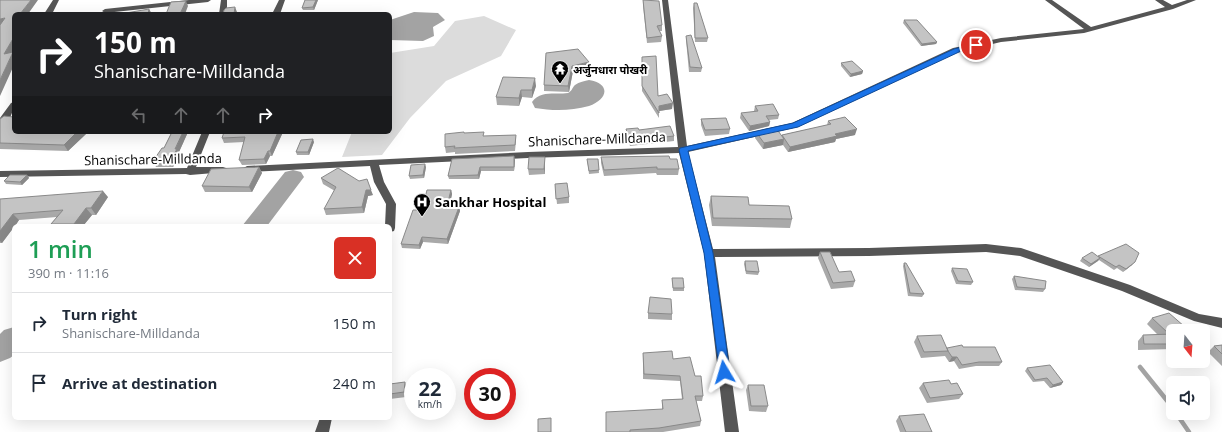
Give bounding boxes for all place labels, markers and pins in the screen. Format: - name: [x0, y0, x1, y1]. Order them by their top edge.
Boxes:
- pin: [959, 28, 993, 62]
- temple icon: अर्जुनधारा पोखरी: [550, 59, 570, 84]
- place label: अर्जुनधारा पोखरी: [573, 62, 648, 78]
- hospital icon: Sankhar Hospital: [412, 192, 432, 217]
- place label: Sankhar Hospital: [435, 193, 546, 211]

